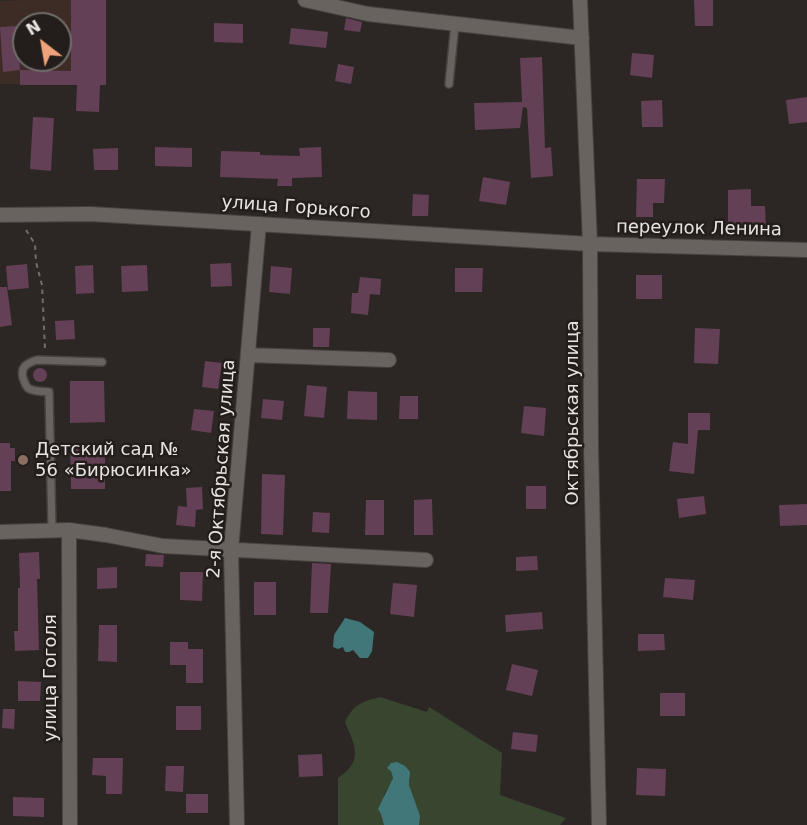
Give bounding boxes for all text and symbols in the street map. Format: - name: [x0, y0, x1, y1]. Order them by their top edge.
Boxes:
- north arrow: [12, 12, 72, 72]
- text: N: [23, 16, 44, 39]
- street label: улица Горького: [221, 192, 371, 224]
- street label: переулок Ленина: [616, 217, 782, 241]
- street label: Октябрьская улица: [562, 321, 584, 505]
- street label: 2-я Октябрьская улица: [204, 359, 240, 579]
- place label: Детский сад № 56 «Бирюсинка»: [35, 439, 192, 482]
- marker: Детский сад № 56 «Бирюсинка»: [16, 453, 30, 467]
- street label: улица Гоголя: [40, 614, 62, 742]

